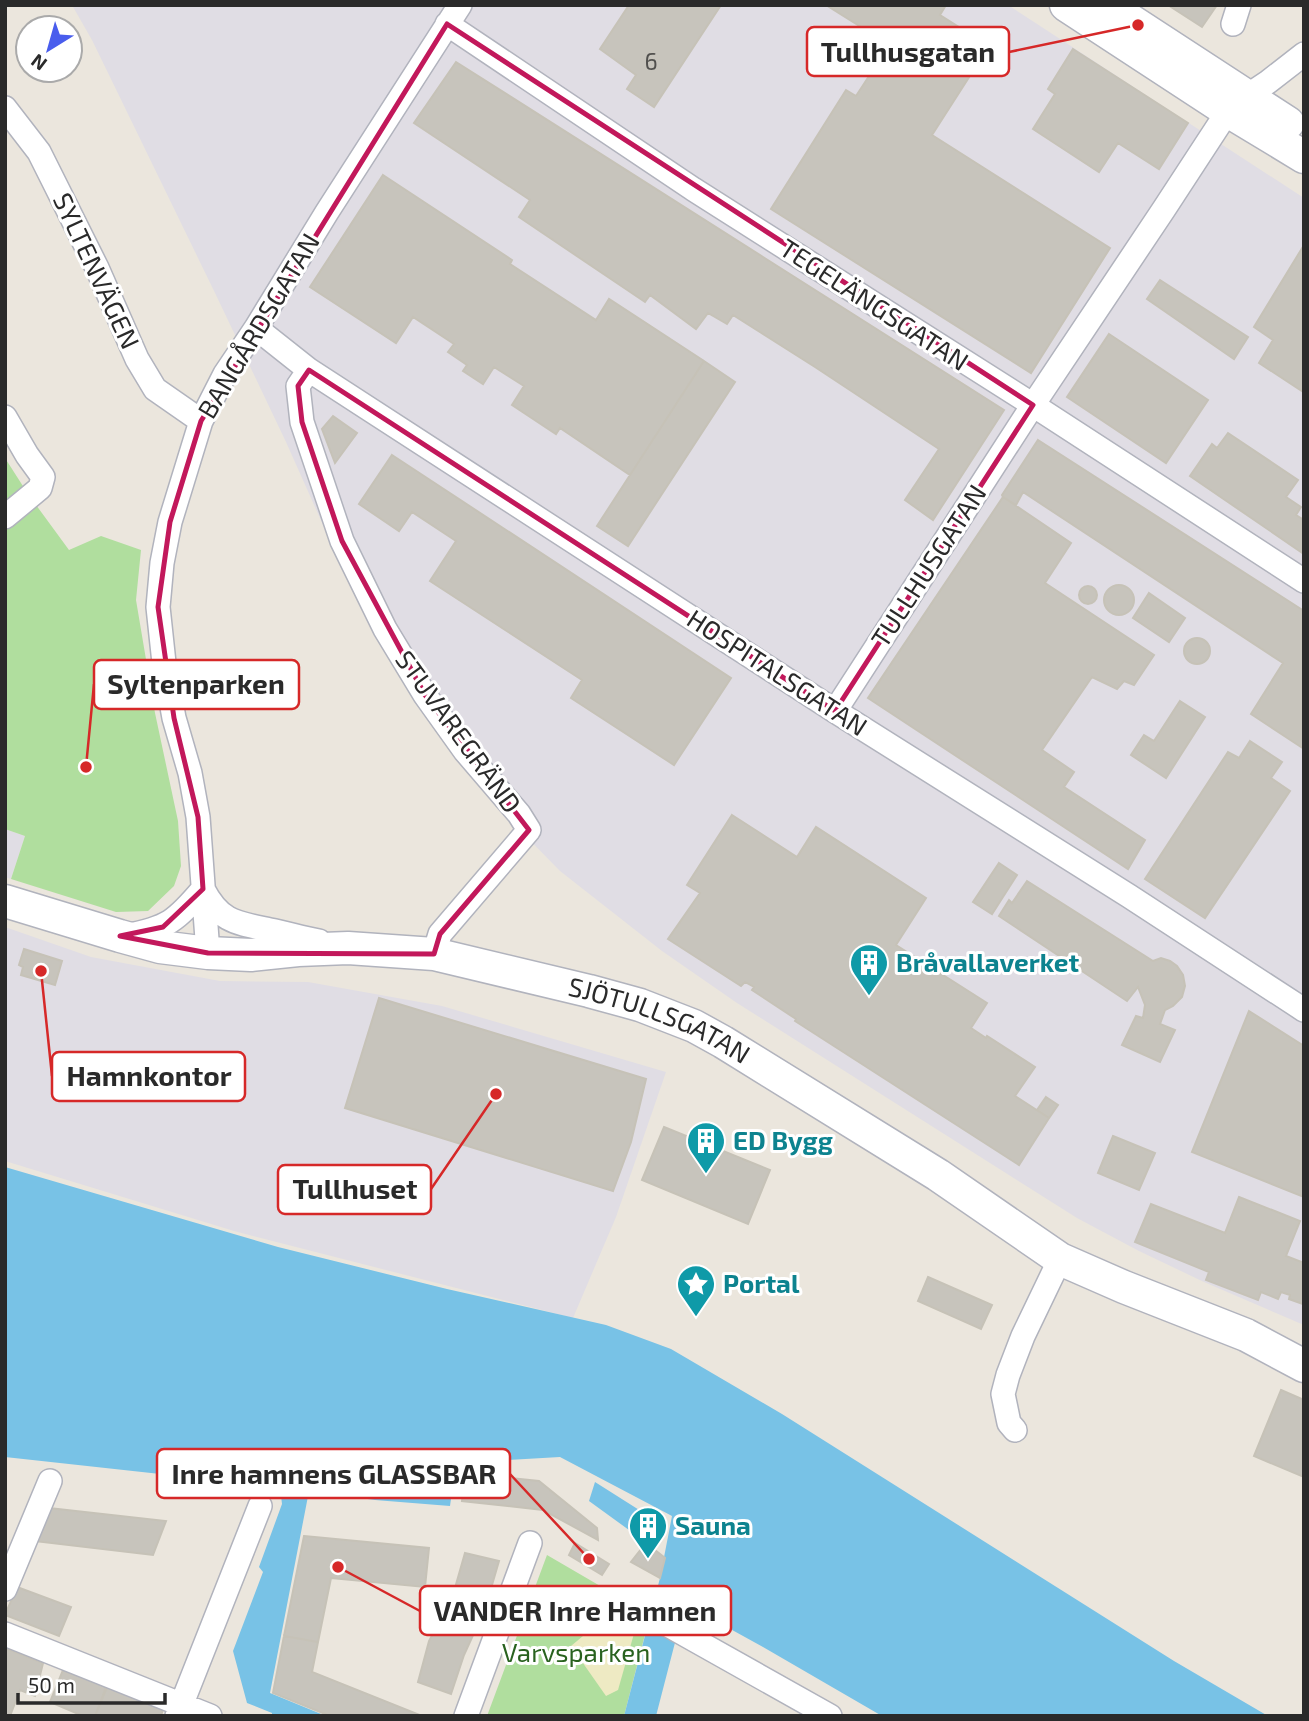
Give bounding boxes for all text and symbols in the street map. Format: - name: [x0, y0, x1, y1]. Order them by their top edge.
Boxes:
- north arrow: [14, 14, 84, 84]
- callout: Tullhusgatan: [807, 27, 1009, 76]
- text: Tullhusgatan: [821, 34, 995, 68]
- house number: 6: [644, 47, 658, 75]
- text: N: [26, 50, 51, 76]
- street label: SYLTENVÄGEN: [48, 188, 147, 353]
- street label: BANGÅRDSGATAN: [190, 227, 325, 423]
- street label: TEGELÄNGSGATAN: [775, 231, 975, 376]
- street label: TULLHUSGATAN: [864, 478, 992, 652]
- street label: HOSPITALSGATAN: [682, 602, 874, 741]
- street label: STUVAREGRÄND: [390, 644, 528, 818]
- callout: Syltenparken: [94, 660, 299, 709]
- text: Syltenparken: [107, 666, 285, 700]
- building icon: Bråvallaverket: [848, 942, 890, 997]
- place label: Bråvallaverket: [896, 946, 1079, 977]
- street label: SJÖTULLSGATAN: [566, 970, 756, 1069]
- callout: Hamnkontor: [52, 1052, 245, 1101]
- text: Hamnkontor: [66, 1058, 232, 1092]
- building icon: ED Bygg: [685, 1120, 727, 1175]
- place label: ED Bygg: [733, 1124, 833, 1156]
- callout: Tullhuset: [278, 1165, 431, 1214]
- text: Tullhuset: [292, 1171, 418, 1205]
- place icon: Portal: [675, 1263, 717, 1318]
- place label: Portal: [723, 1267, 800, 1298]
- callout: Inre hamnens GLASSBAR: [157, 1449, 510, 1498]
- text: Inre hamnens GLASSBAR: [172, 1456, 496, 1490]
- building icon: Sauna: [627, 1505, 669, 1560]
- place label: Sauna: [675, 1509, 751, 1540]
- callout: VANDER Inre Hamnen: [420, 1586, 731, 1635]
- text: VANDER Inre Hamnen: [434, 1593, 716, 1627]
- park label: Varvsparken: [502, 1636, 650, 1667]
- scale bar: [18, 1662, 164, 1706]
- text: 50 m: [28, 1672, 75, 1697]

